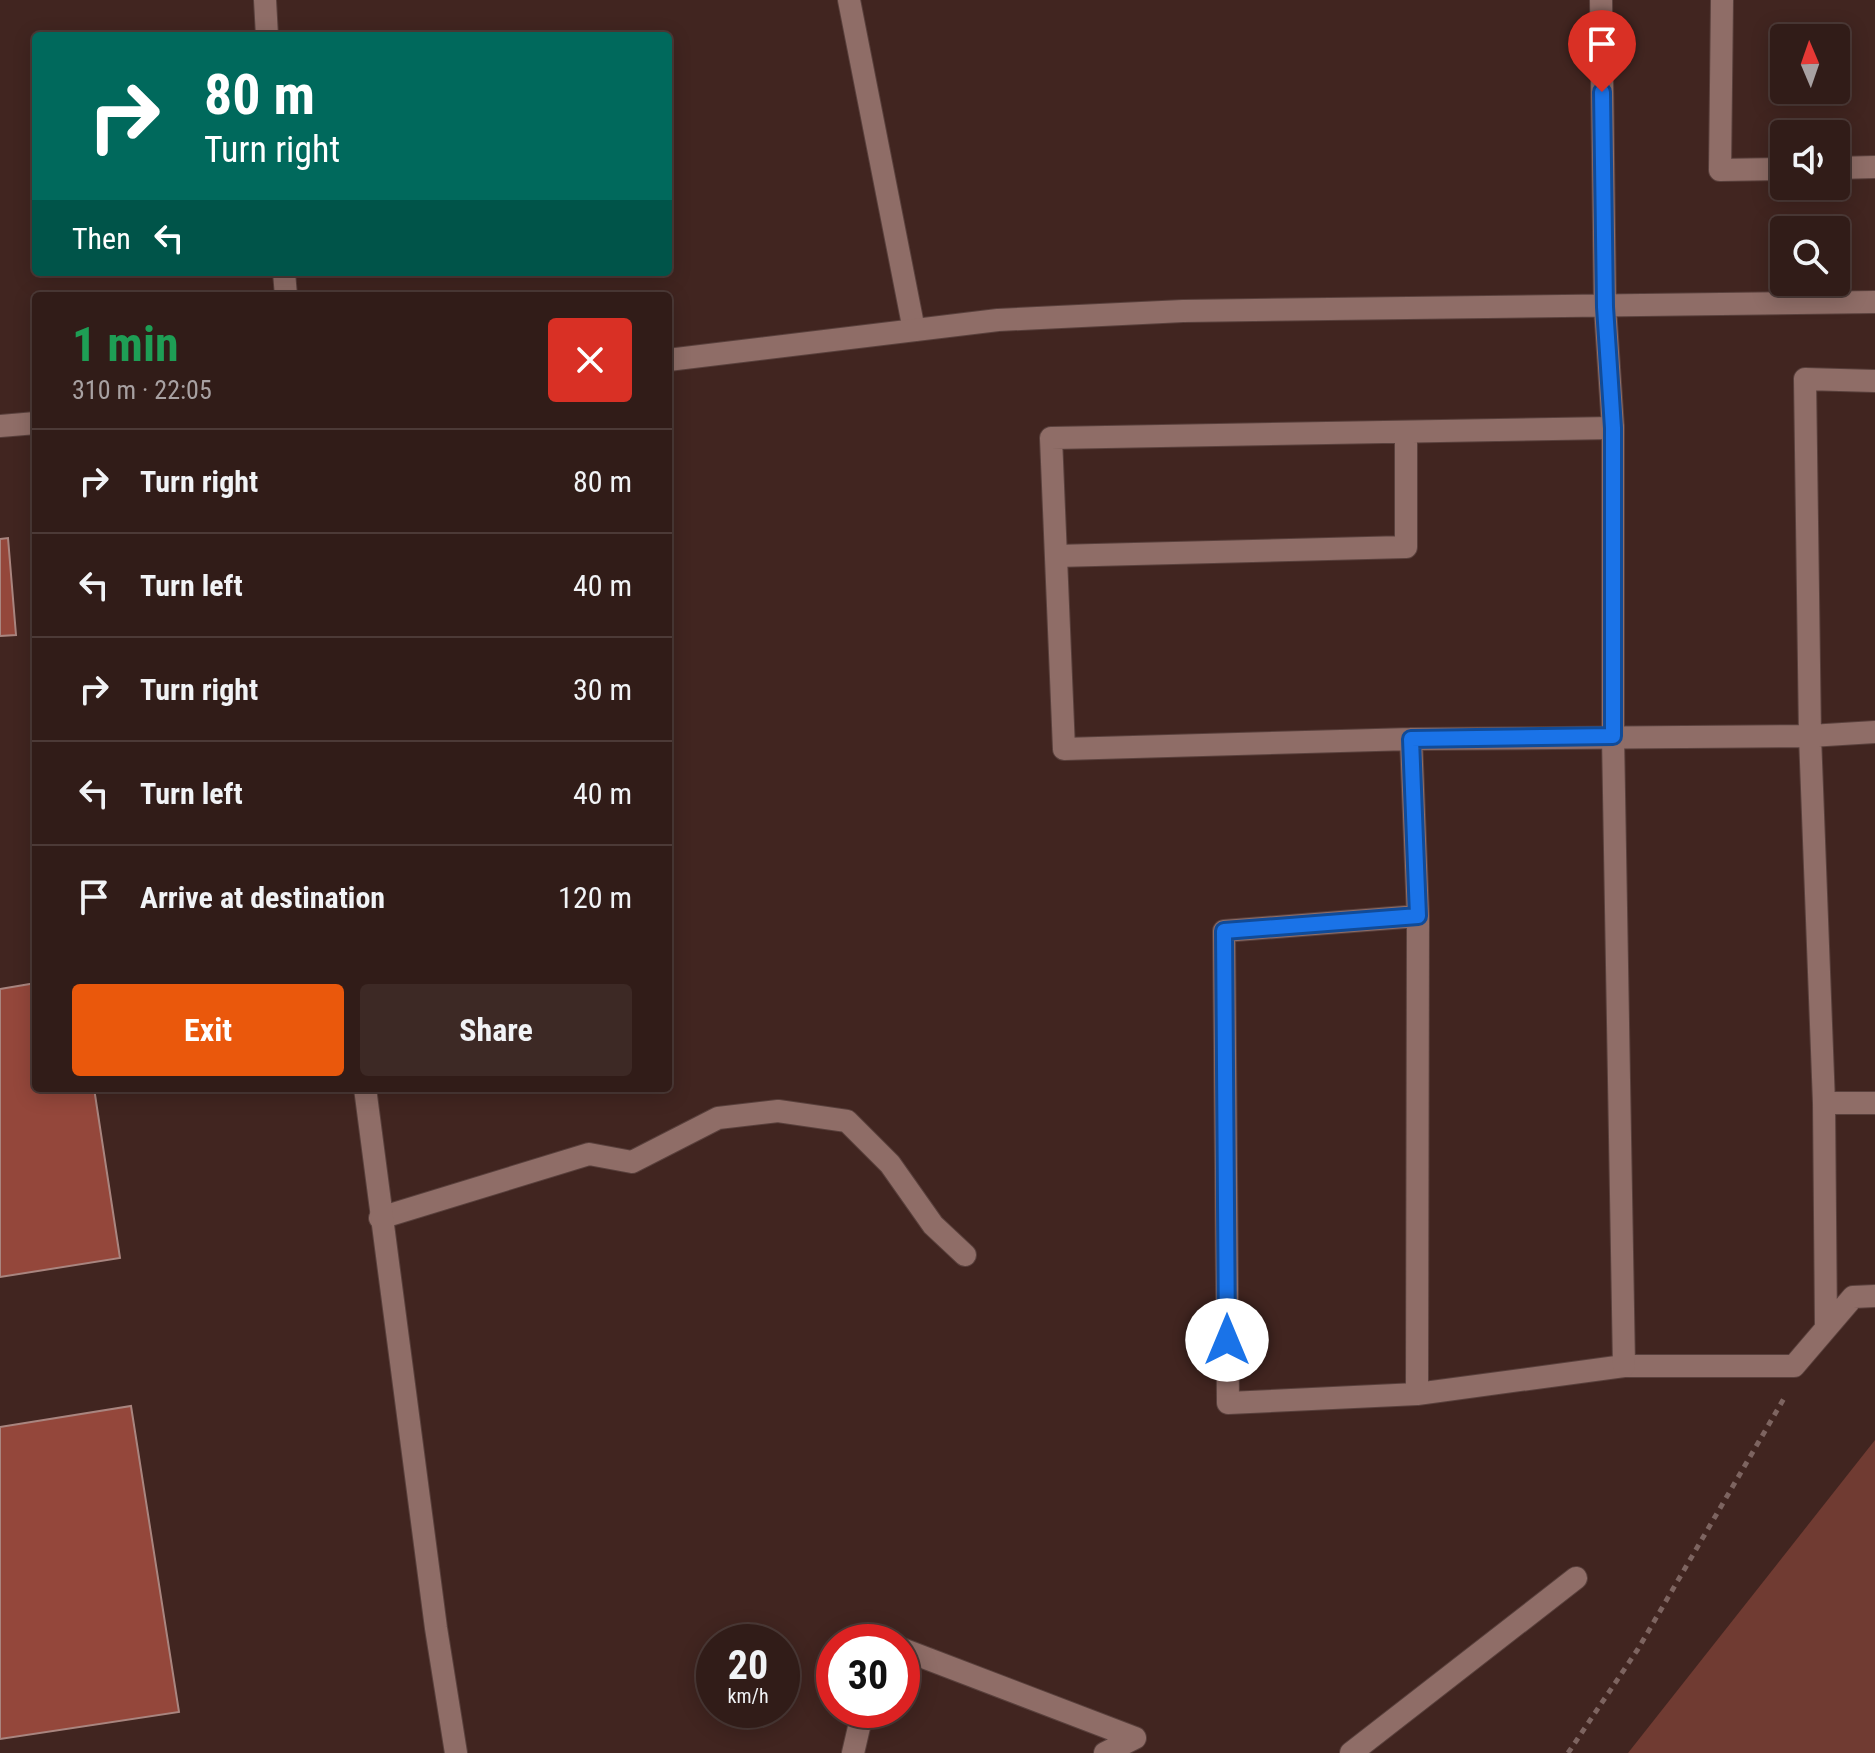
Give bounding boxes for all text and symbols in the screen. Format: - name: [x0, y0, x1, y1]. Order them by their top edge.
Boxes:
- pin: [1568, 10, 1636, 92]
- icon: arrive: [1580, 22, 1624, 66]
- north arrow: [1770, 24, 1850, 104]
- map controls: [1770, 24, 1850, 296]
- text: 80 m: [204, 62, 315, 128]
- icon: right: [72, 64, 176, 168]
- button: sound: [1770, 120, 1850, 200]
- text: Turn right: [204, 129, 340, 171]
- icon: left: [147, 216, 191, 260]
- button: search: [1770, 216, 1850, 296]
- text: Then: [72, 221, 131, 256]
- text: 1 min: [72, 316, 179, 373]
- button: close: [548, 318, 632, 402]
- text: 310 m · 22:05: [72, 375, 212, 405]
- icon: right: [72, 459, 116, 503]
- text: Turn right: [140, 464, 258, 499]
- text: 80 m: [573, 464, 632, 499]
- icon: left: [72, 563, 116, 607]
- text: Turn left: [140, 568, 243, 603]
- text: 40 m: [573, 568, 632, 603]
- icon: right: [72, 667, 116, 711]
- text: Turn right: [140, 672, 258, 707]
- text: 30 m: [573, 672, 632, 707]
- icon: left: [72, 771, 116, 815]
- text: Turn left: [140, 776, 243, 811]
- text: 40 m: [573, 776, 632, 811]
- icon: arrive: [72, 875, 116, 919]
- text: Arrive at destination: [140, 880, 385, 915]
- text: 120 m: [558, 880, 632, 915]
- button: Exit: [72, 984, 344, 1076]
- button: Share: [360, 984, 632, 1076]
- position arrow: [1185, 1298, 1269, 1382]
- speed limit sign: 30: [816, 1624, 920, 1728]
- text: 20: [728, 1642, 768, 1689]
- text: km/h: [727, 1684, 769, 1708]

